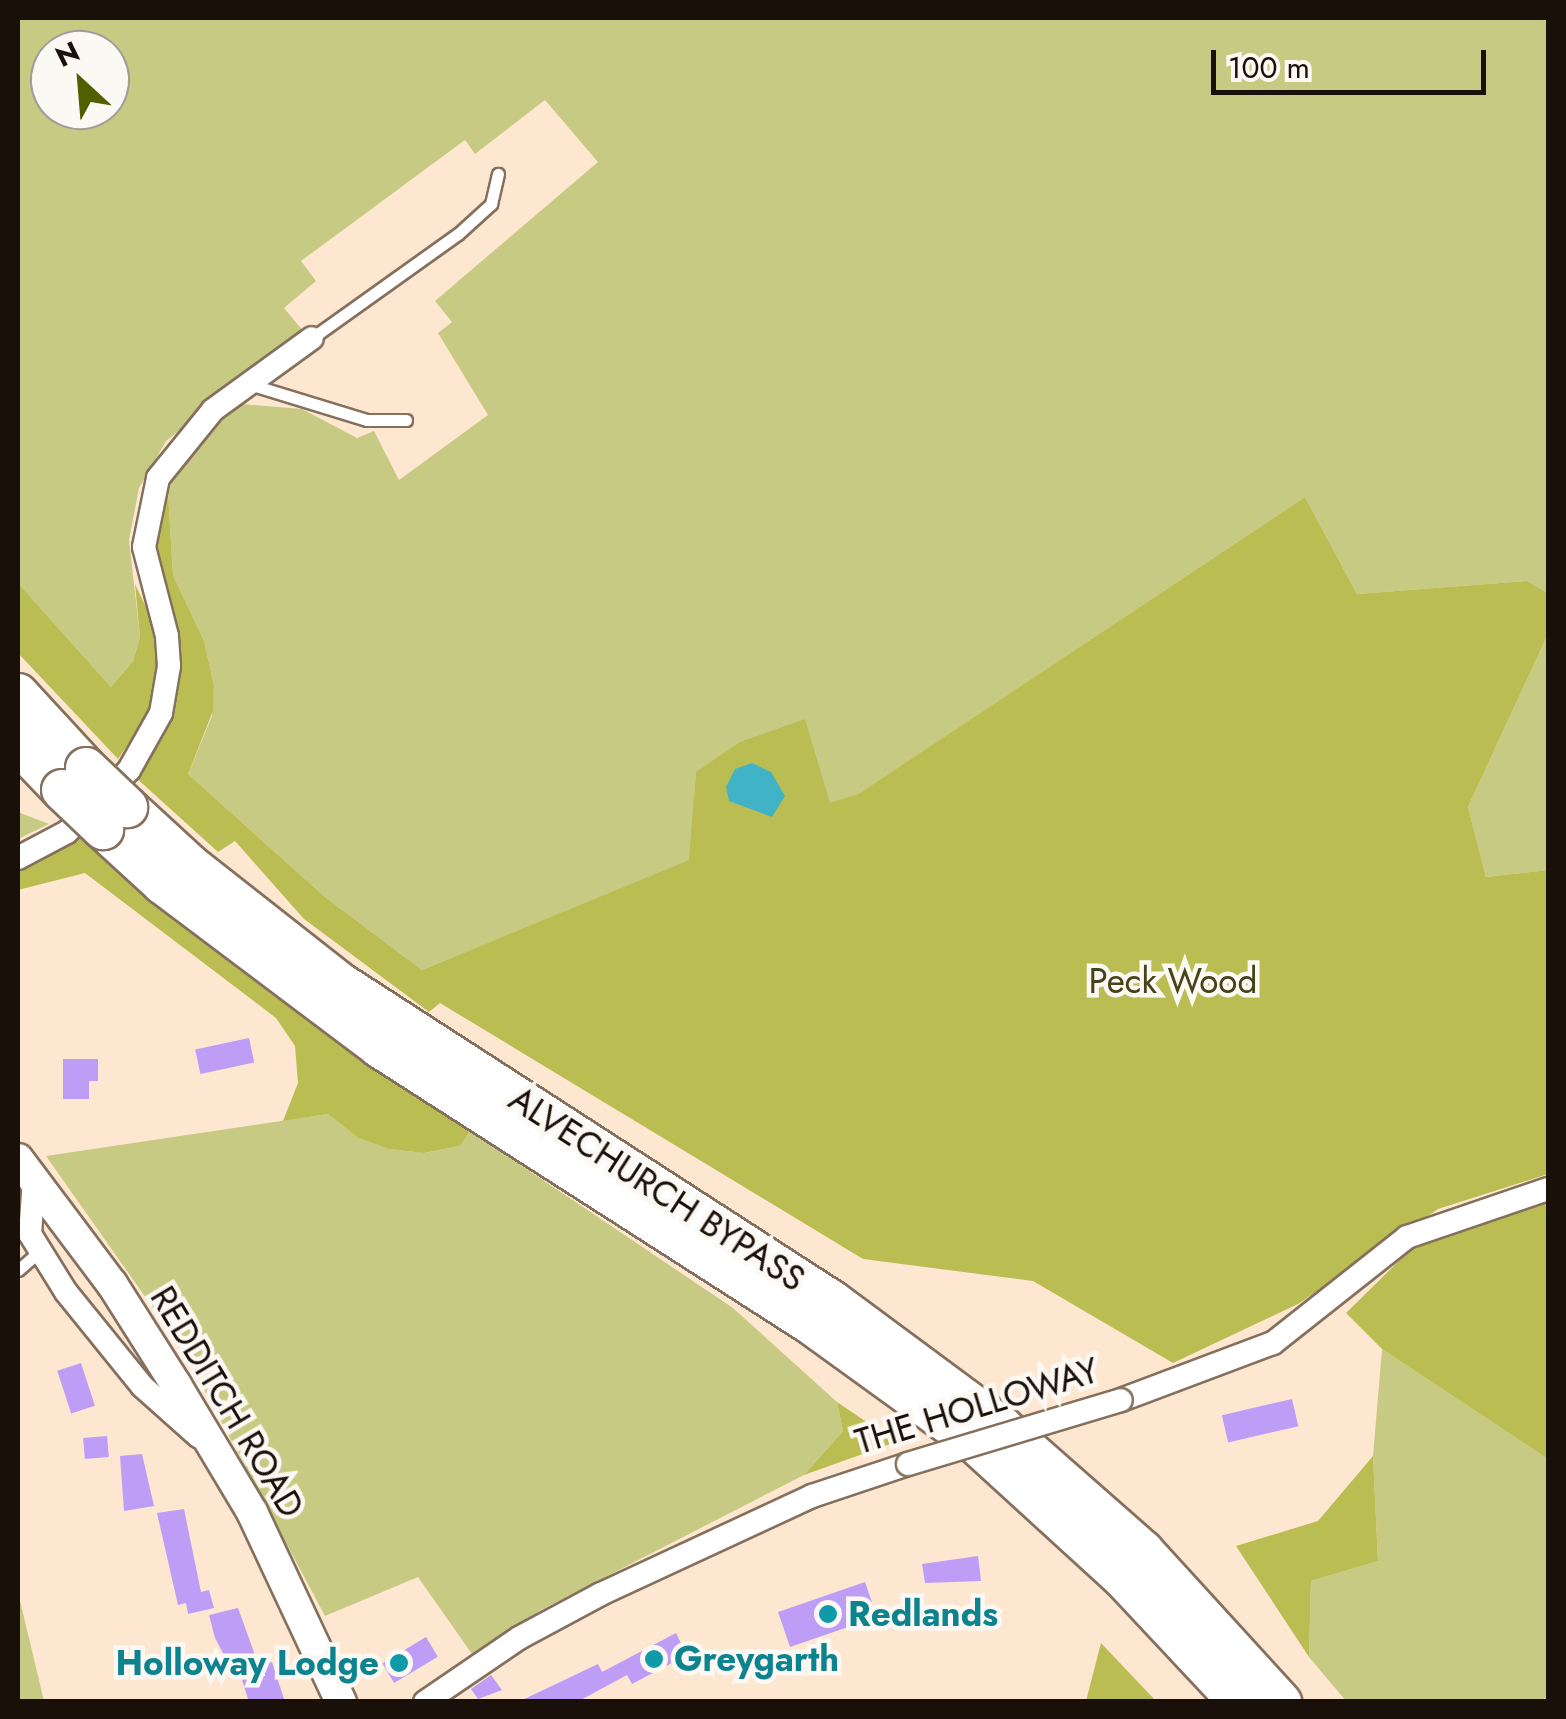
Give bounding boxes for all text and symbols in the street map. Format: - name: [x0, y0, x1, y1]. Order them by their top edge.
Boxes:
- north arrow: [30, 30, 130, 130]
- scale bar: [1216, 30, 1491, 92]
- text: N: [49, 31, 86, 78]
- text: 100 m: [1228, 46, 1310, 89]
- park label: Peck Wood: [1089, 960, 1257, 1002]
- street label: ALVECHURCH BYPASS: [501, 1078, 813, 1300]
- street label: REDDITCH ROAD: [141, 1279, 313, 1525]
- street label: THE HOLLOWAY: [850, 1349, 1104, 1463]
- place label: Redlands: [848, 1593, 998, 1635]
- marker: Redlands: [817, 1603, 839, 1625]
- place label: Greygarth: [674, 1638, 839, 1680]
- place label: Holloway Lodge: [116, 1642, 379, 1684]
- marker: Greygarth: [643, 1648, 665, 1670]
- marker: Holloway Lodge: [388, 1652, 410, 1674]

